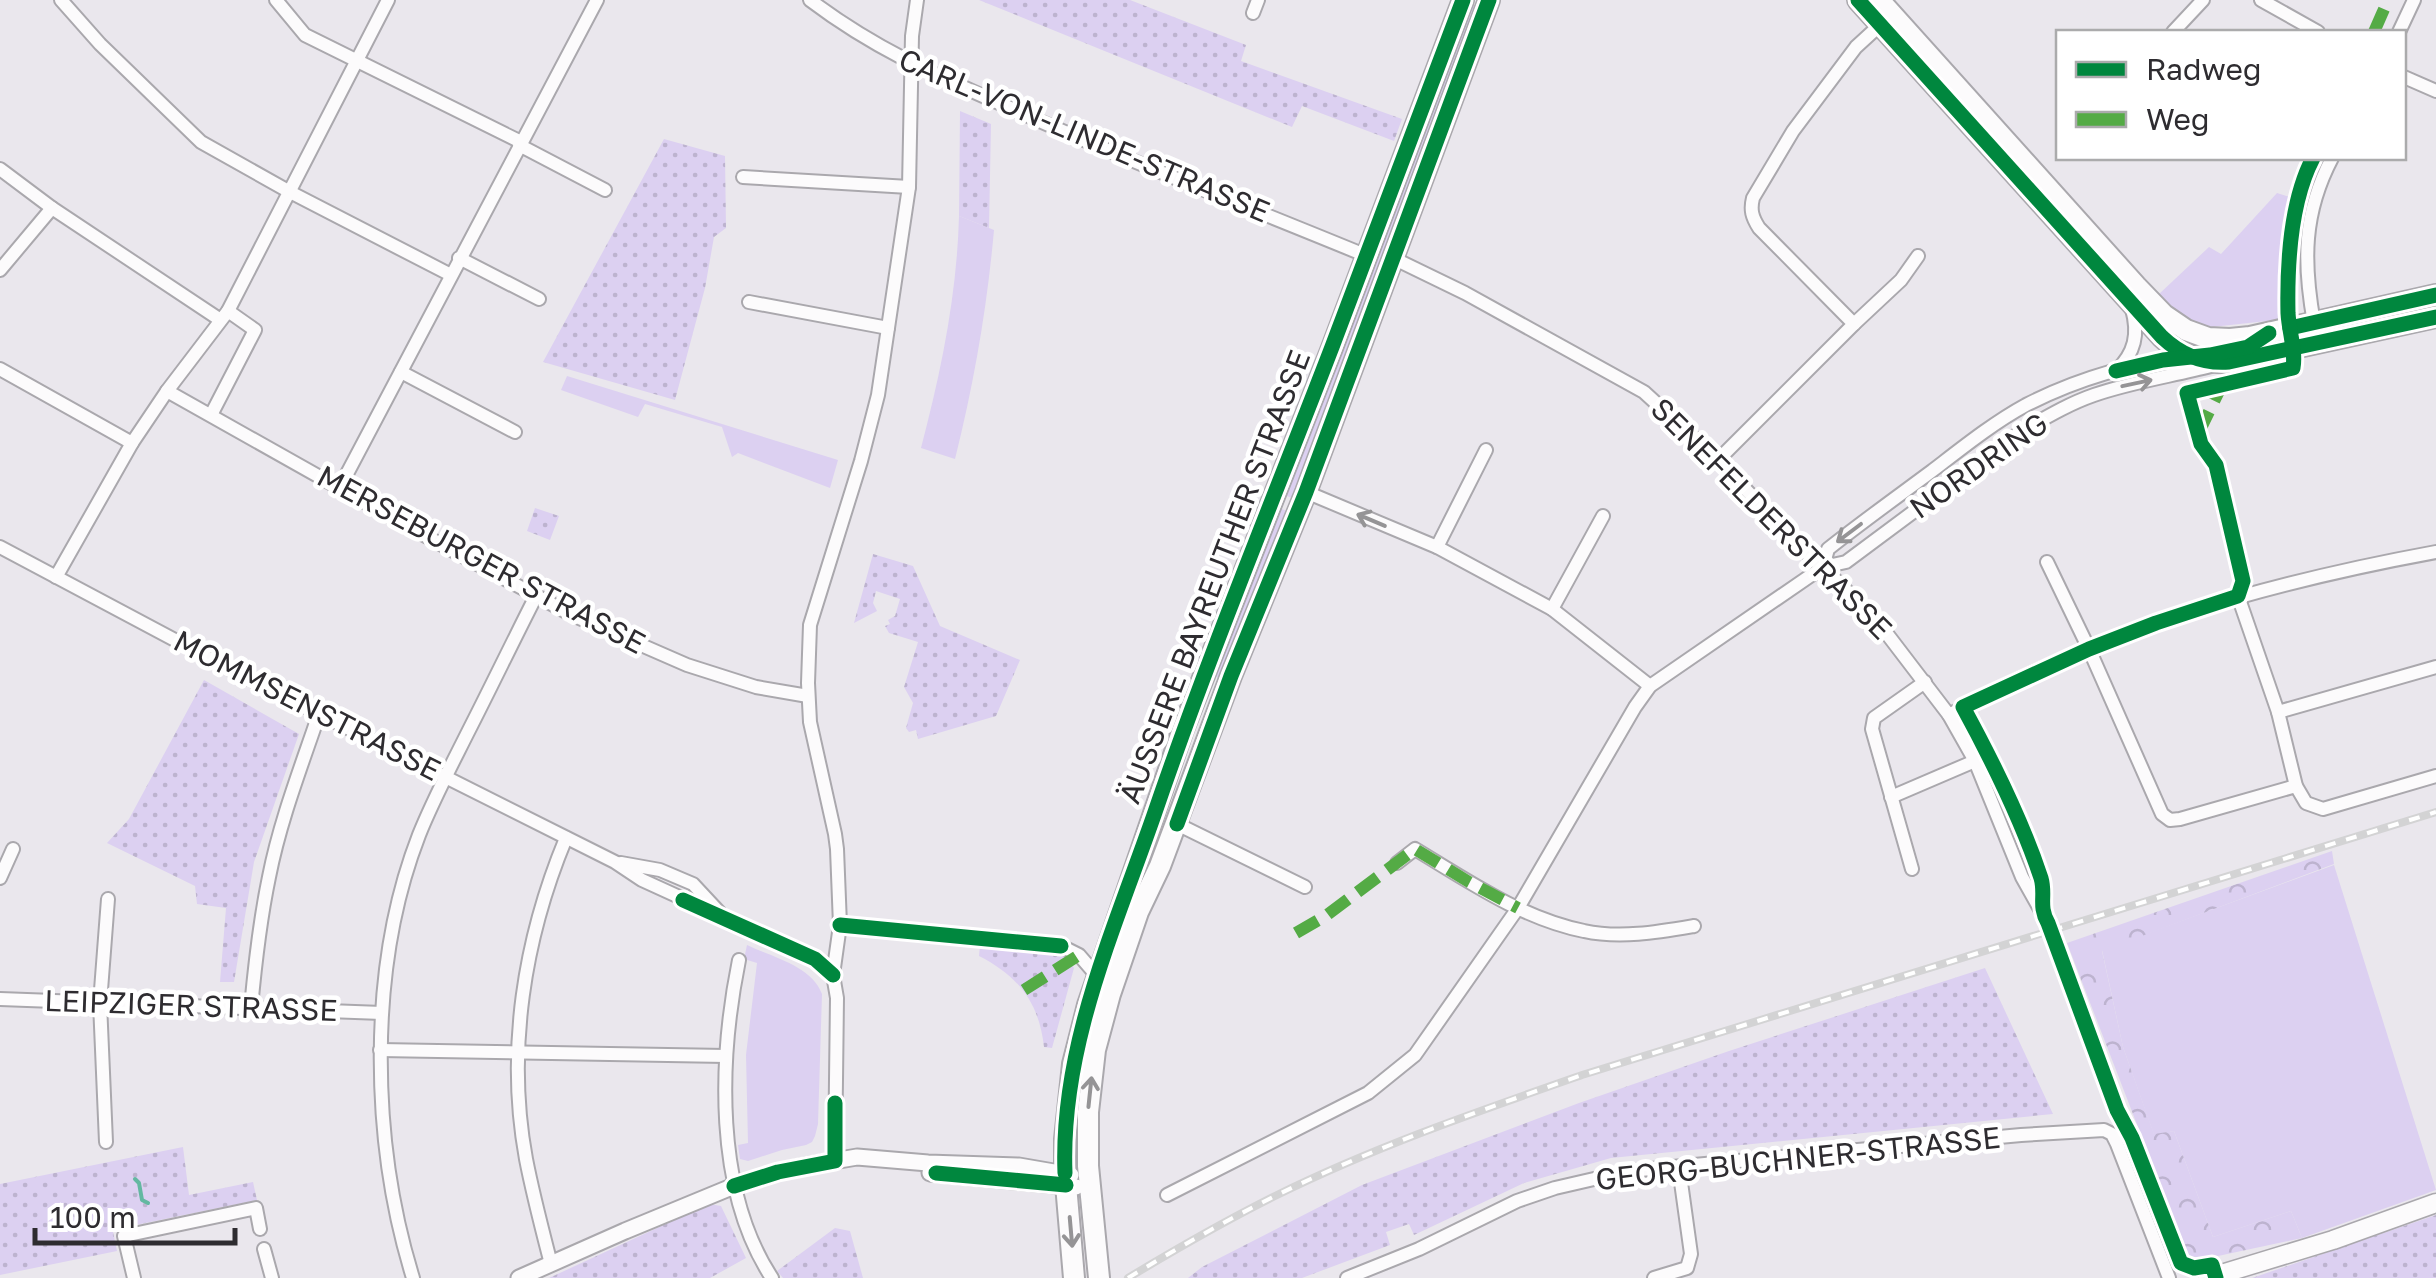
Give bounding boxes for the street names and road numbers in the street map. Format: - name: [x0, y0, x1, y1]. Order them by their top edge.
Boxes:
- street label: CARL-VON-LINDE-STRASSE: [894, 41, 1275, 230]
- street label: ÄUSSERE BAYREUTHER STRASSE: [1111, 345, 1317, 808]
- street label: SENEFELDERSTRASSE: [1644, 390, 1900, 646]
- street label: NORDRING: [1902, 405, 2054, 526]
- street label: MERSEBURGER STRASSE: [311, 457, 652, 661]
- street label: MOMMSENSTRASSE: [168, 622, 447, 788]
- street label: LEIPZIGER STRASSE: [44, 982, 338, 1028]
- street label: GEORG-BUCHNER-STRASSE: [1594, 1119, 2002, 1197]

